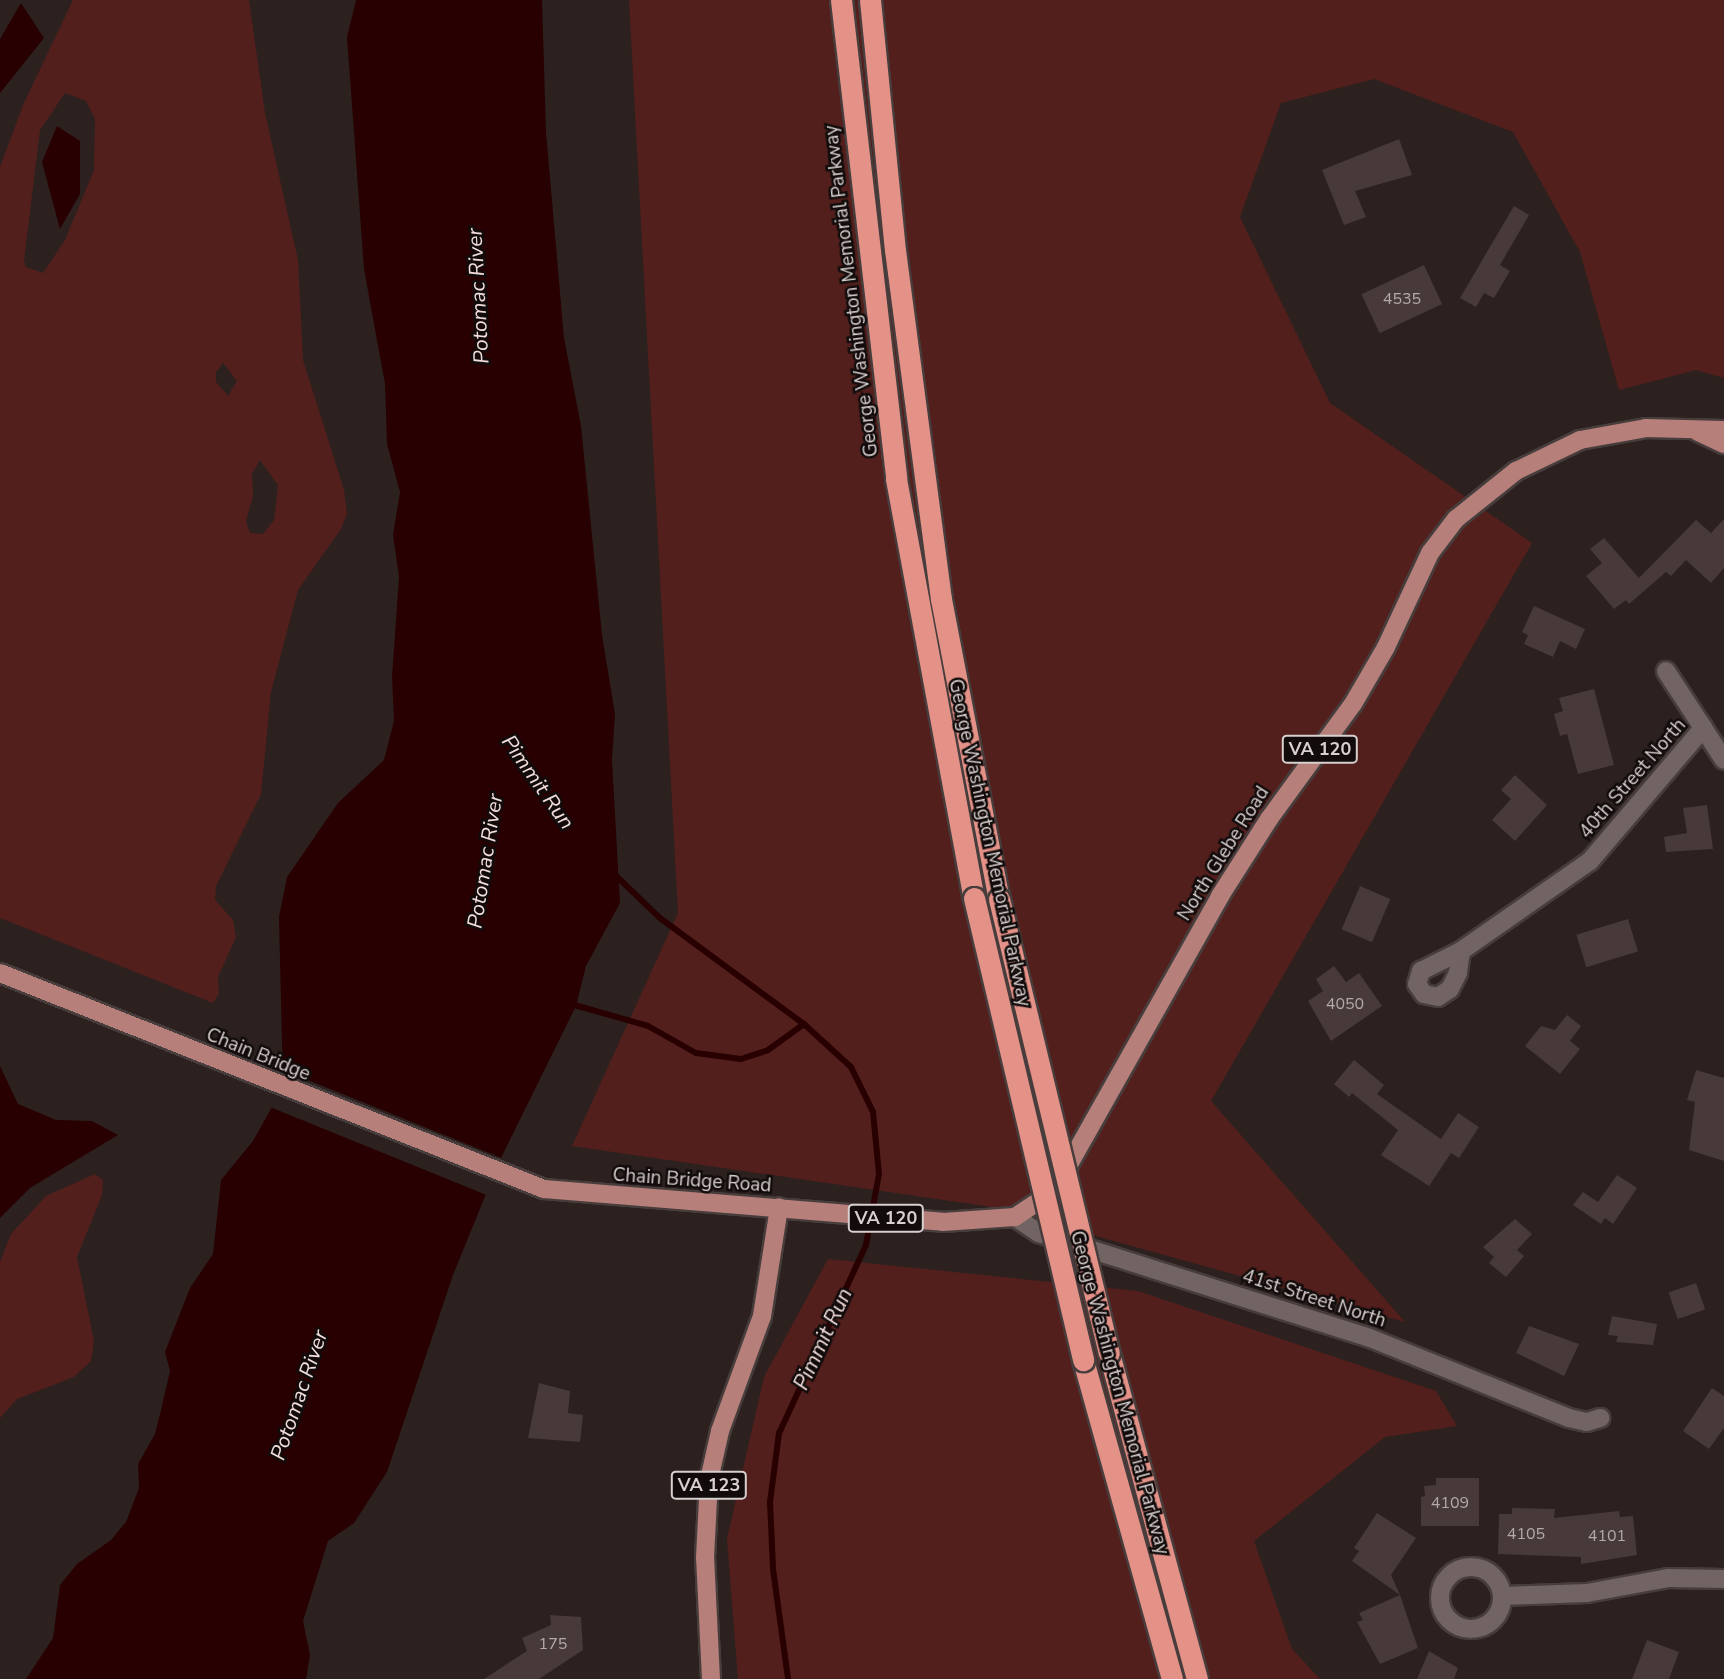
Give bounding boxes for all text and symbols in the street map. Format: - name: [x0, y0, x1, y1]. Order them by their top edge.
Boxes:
- street label: George Washington Memorial Parkway: [820, 124, 884, 458]
- water label: Potomac River: [462, 228, 494, 364]
- house number: 4535: [1383, 289, 1421, 309]
- street label: George Washington Memorial Parkway: [943, 677, 1035, 1009]
- street label: 40th Street North: [1575, 714, 1691, 844]
- water label: Pimmit Run: [496, 730, 580, 834]
- road number: VA 120: [1282, 734, 1358, 764]
- street label: North Glebe Road: [1174, 783, 1274, 925]
- water label: Potomac River: [462, 792, 508, 930]
- house number: 4050: [1326, 994, 1364, 1014]
- street label: Chain Bridge: [203, 1024, 313, 1086]
- street label: Chain Bridge Road: [612, 1164, 772, 1198]
- road number: VA 120: [848, 1204, 924, 1232]
- street label: George Washington Memorial Parkway: [1065, 1229, 1173, 1557]
- street label: 41st Street North: [1239, 1265, 1389, 1333]
- water label: Pimmit Run: [788, 1284, 858, 1394]
- water label: Potomac River: [265, 1327, 333, 1463]
- road number: VA 123: [670, 1470, 748, 1500]
- house number: 4109: [1431, 1493, 1469, 1513]
- house number: 4105: [1507, 1524, 1545, 1544]
- house number: 4101: [1588, 1526, 1626, 1546]
- house number: 175: [539, 1634, 567, 1654]

